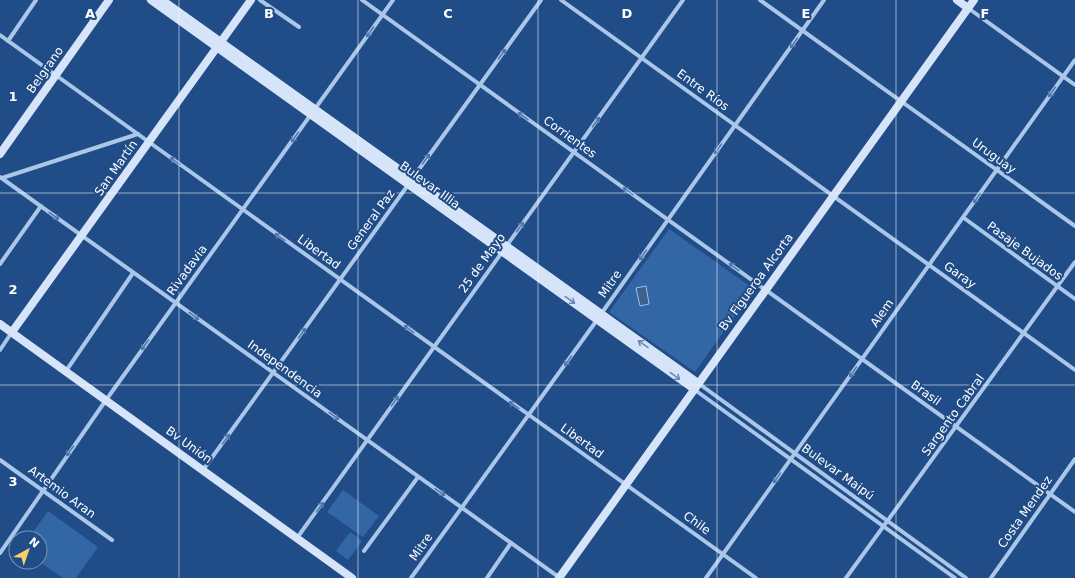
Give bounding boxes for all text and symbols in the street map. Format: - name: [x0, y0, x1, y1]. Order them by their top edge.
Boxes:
- text: A: [85, 6, 95, 21]
- text: B: [264, 6, 274, 21]
- text: C: [443, 6, 453, 21]
- text: D: [622, 6, 633, 21]
- text: E: [802, 6, 810, 21]
- text: F: [981, 6, 989, 21]
- one-way arrow: [366, 26, 375, 37]
- one-way arrow: [790, 37, 798, 48]
- street label: Belgrano: [24, 44, 66, 96]
- one-way arrow: [498, 48, 506, 59]
- street label: Entre Ríos: [674, 66, 732, 114]
- one-way arrow: [1048, 86, 1056, 97]
- text: 1: [8, 89, 18, 104]
- one-way arrow: [518, 112, 529, 120]
- street label: Corrientes: [541, 113, 599, 161]
- one-way arrow: [592, 116, 600, 127]
- one-way arrow: [291, 132, 299, 143]
- street label: Uruguay: [969, 135, 1019, 177]
- street label: San Martín: [92, 137, 140, 199]
- one-way arrow: [714, 143, 722, 154]
- one-way arrow: [422, 154, 431, 165]
- one-way arrow: [170, 157, 181, 165]
- street label: Bulevar Illia: [397, 159, 463, 211]
- street label: General Paz: [344, 187, 398, 253]
- one-way arrow: [623, 187, 634, 196]
- one-way arrow: [973, 192, 981, 203]
- one-way arrow: [49, 212, 60, 220]
- street label: Pasaje Bujados: [985, 219, 1065, 283]
- one-way arrow: [516, 222, 524, 233]
- street label: 25 de Mayo: [456, 231, 508, 295]
- street label: Bv Figueroa Alcorta: [716, 231, 796, 333]
- street label: Libertad: [295, 232, 343, 272]
- one-way arrow: [275, 233, 286, 241]
- street label: Rivadavia: [164, 242, 210, 298]
- one-way arrow: [639, 249, 647, 260]
- street label: Garay: [941, 259, 979, 291]
- one-way arrow: [729, 263, 740, 271]
- street label: Mitre: [596, 268, 624, 300]
- text: 2: [8, 282, 18, 297]
- one-way arrow: [564, 296, 575, 304]
- street label: Alem: [867, 296, 897, 330]
- one-way arrow: [189, 312, 200, 320]
- one-way arrow: [403, 325, 414, 333]
- one-way arrow: [298, 328, 306, 339]
- street label: Independencia: [245, 337, 325, 401]
- one-way arrow: [141, 340, 149, 351]
- one-way arrow: [638, 340, 649, 348]
- one-way arrow: [564, 355, 572, 366]
- one-way arrow: [849, 366, 857, 377]
- one-way arrow: [670, 372, 681, 380]
- street label: Sargento Cabral: [919, 372, 987, 458]
- street label: Brasil: [908, 378, 944, 408]
- one-way arrow: [391, 396, 399, 407]
- one-way arrow: [509, 401, 520, 409]
- one-way arrow: [329, 412, 340, 420]
- street label: Libertad: [558, 421, 606, 461]
- street label: Bv Unión: [163, 424, 215, 466]
- one-way arrow: [222, 433, 230, 444]
- street label: Bulevar Maipú: [799, 441, 877, 503]
- one-way arrow: [66, 446, 74, 457]
- street label: Artemio Aran: [26, 463, 98, 521]
- one-way arrow: [773, 472, 781, 483]
- street label: Costa Mendez: [995, 473, 1055, 551]
- text: 3: [8, 474, 18, 489]
- one-way arrow: [434, 488, 445, 497]
- one-way arrow: [316, 502, 324, 513]
- street label: Chile: [681, 509, 713, 537]
- north arrow: [8, 530, 48, 570]
- street label: Mitre: [407, 531, 435, 563]
- text: N: [26, 535, 42, 551]

